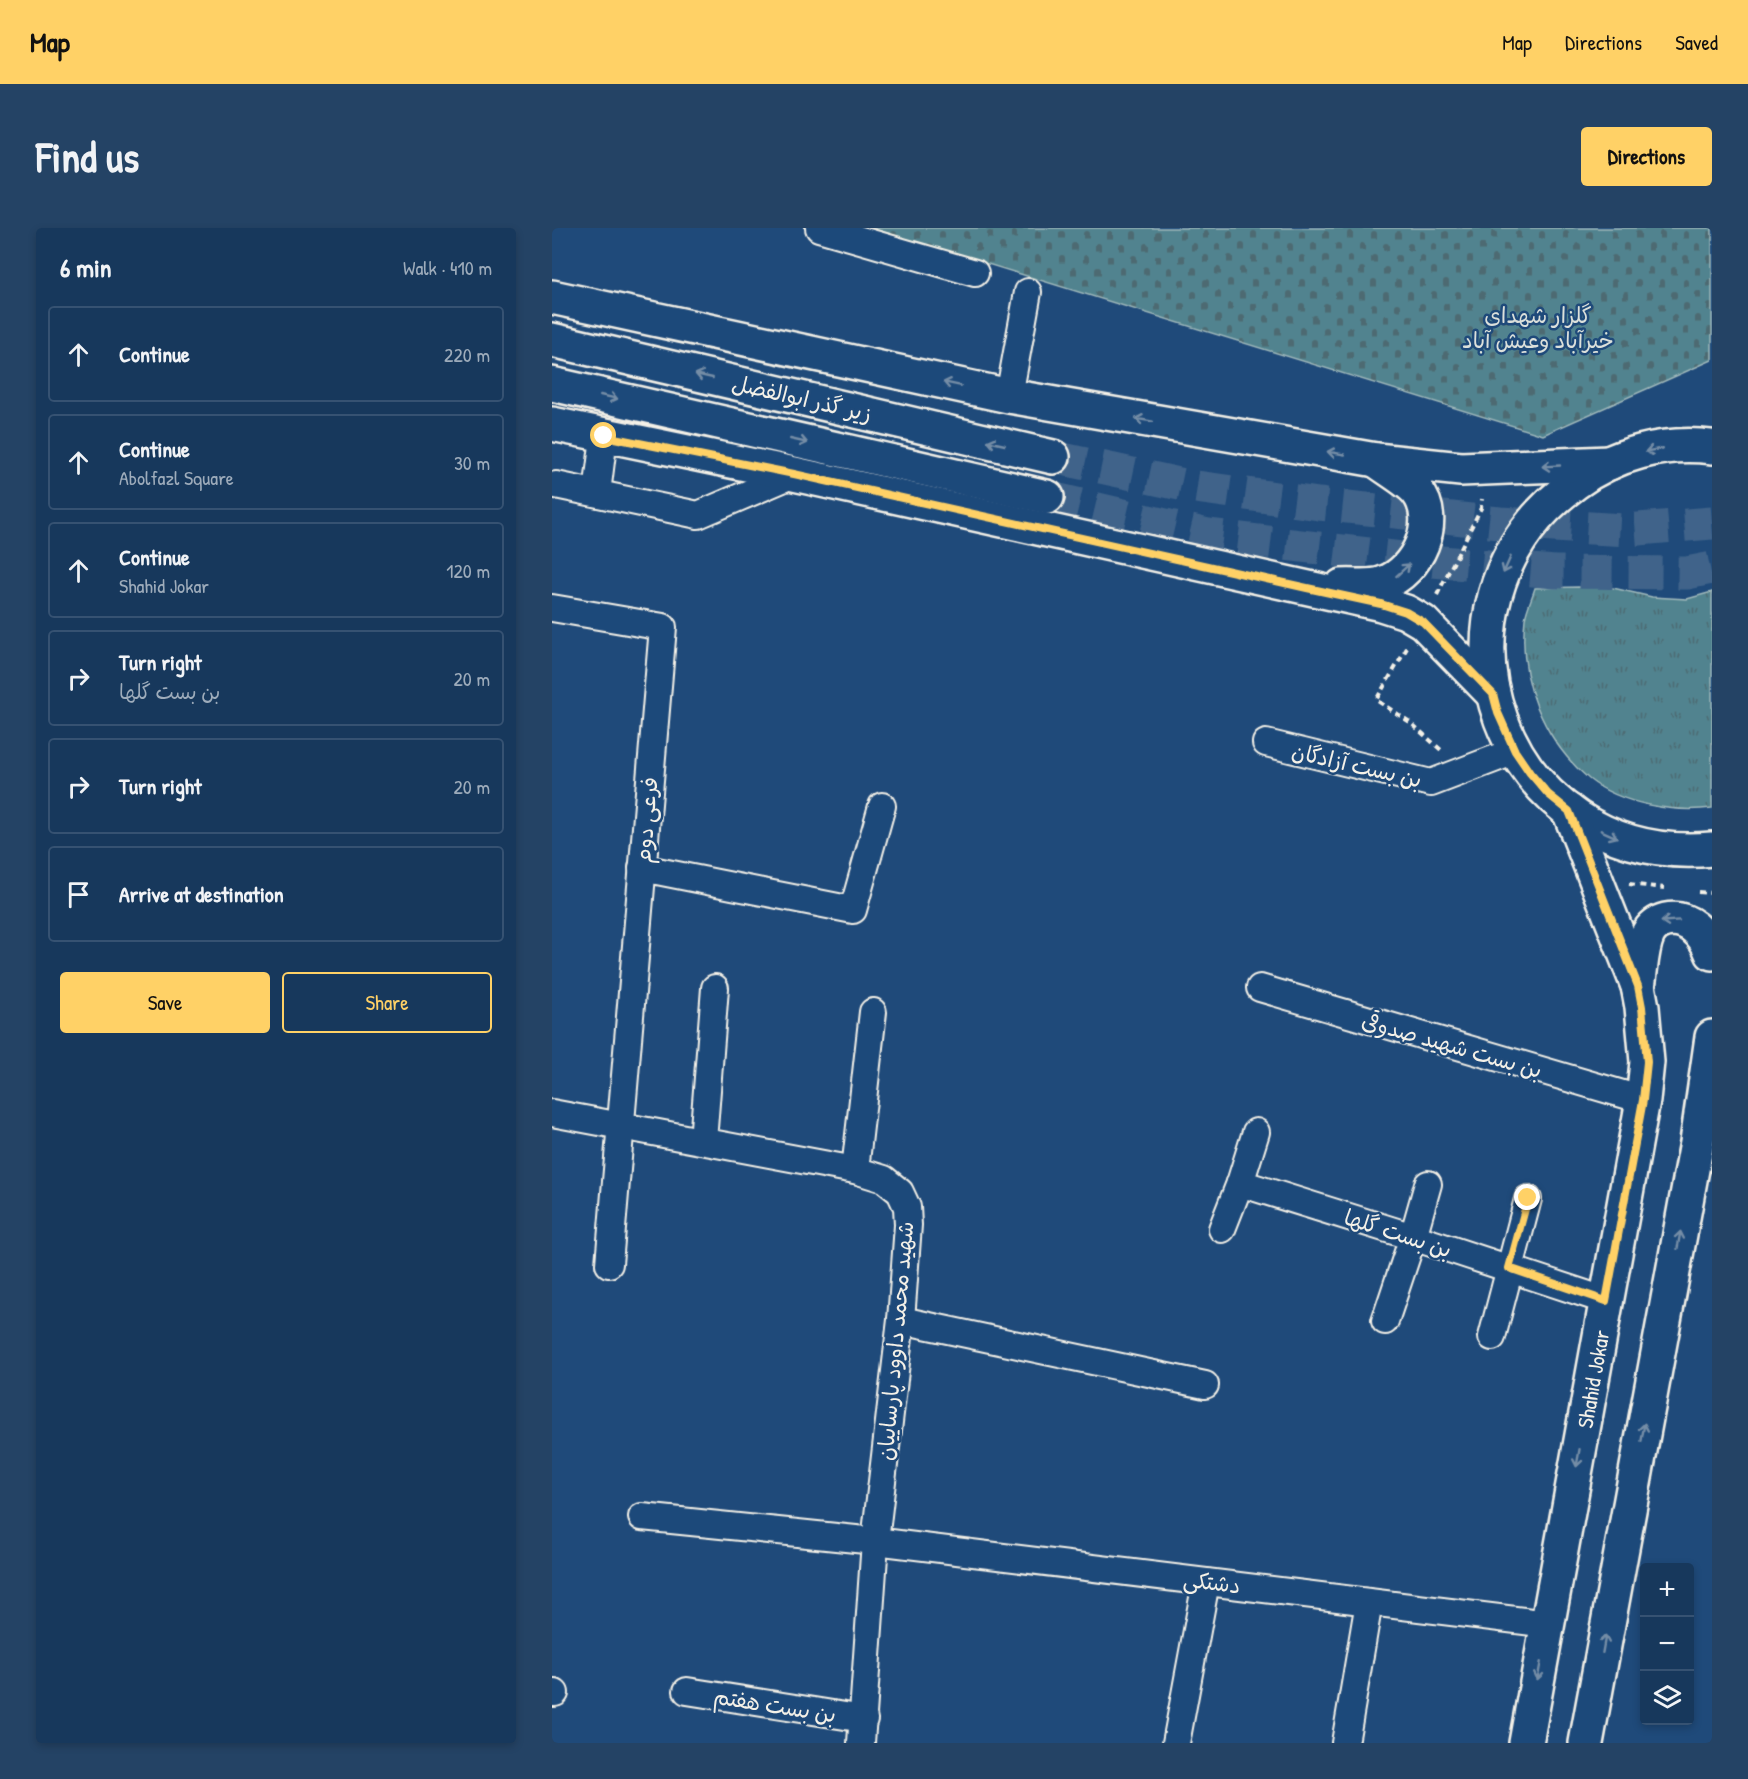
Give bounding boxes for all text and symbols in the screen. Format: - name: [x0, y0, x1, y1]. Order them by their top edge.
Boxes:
- text: Map: [30, 23, 70, 61]
- text: Map: [1502, 28, 1532, 57]
- text: Directions: [1565, 28, 1642, 57]
- text: Saved: [1675, 28, 1718, 57]
- button: Directions: [1581, 127, 1712, 186]
- text: Find us: [36, 128, 139, 185]
- text: 6 min: [60, 250, 112, 285]
- text: Walk · 410 m: [403, 254, 492, 281]
- park label: گلزار شهدای خیرآباد وعیش آباد: [1462, 300, 1614, 355]
- icon: ahead: [62, 338, 95, 371]
- text: Continue: [119, 339, 190, 369]
- text: 220 m: [444, 341, 490, 368]
- street label: زیر گذر ابوالفضل: [729, 367, 875, 429]
- one-way arrow: [695, 369, 714, 381]
- one-way arrow: [943, 378, 962, 389]
- one-way arrow: [599, 392, 618, 403]
- one-way arrow: [1134, 414, 1154, 425]
- route start: [590, 422, 616, 448]
- text: Continue: [119, 434, 190, 464]
- one-way arrow: [789, 435, 808, 447]
- one-way arrow: [987, 437, 1006, 449]
- one-way arrow: [1645, 445, 1664, 456]
- icon: ahead: [62, 446, 95, 479]
- one-way arrow: [1326, 447, 1346, 458]
- text: 30 m: [454, 449, 490, 476]
- one-way arrow: [1541, 460, 1561, 471]
- text: Abolfazl Square: [119, 464, 234, 491]
- text: Continue: [119, 542, 190, 572]
- icon: ahead: [62, 554, 95, 587]
- one-way arrow: [1500, 556, 1512, 574]
- text: 120 m: [446, 557, 490, 584]
- one-way arrow: [1395, 563, 1410, 577]
- text: Shahid Jokar: [119, 572, 209, 599]
- text: Turn right: [119, 647, 202, 677]
- icon: right: [62, 662, 95, 695]
- text: 20 m: [453, 665, 490, 692]
- text: بن بست گلها: [119, 678, 220, 705]
- street label: بن بست آزادگان: [1289, 735, 1425, 795]
- icon: right: [62, 770, 95, 803]
- text: Turn right: [119, 771, 202, 801]
- text: 20 m: [453, 773, 490, 800]
- street label: فرعی دوم: [627, 776, 668, 865]
- one-way arrow: [1600, 828, 1618, 840]
- icon: arrive: [62, 878, 95, 911]
- text: Arrive at destination: [119, 879, 284, 909]
- one-way arrow: [1660, 916, 1680, 927]
- button: Save: [60, 972, 270, 1033]
- button: Share: [282, 972, 492, 1033]
- street label: بن بست شهید صدوقی: [1358, 1005, 1546, 1085]
- route end: [1514, 1184, 1540, 1210]
- street label: بن بست گلها: [1340, 1201, 1456, 1265]
- street label: شهید محمد داوود پارساییان: [870, 1220, 920, 1462]
- one-way arrow: [1674, 1231, 1685, 1250]
- street label: Shahid Jokar: [1570, 1327, 1616, 1430]
- one-way arrow: [1638, 1422, 1649, 1442]
- one-way arrow: [1572, 1448, 1583, 1468]
- map controls: [1640, 1563, 1694, 1725]
- button: +: [1640, 1563, 1694, 1617]
- street label: دشتکی: [1182, 1564, 1242, 1600]
- button: −: [1640, 1617, 1694, 1671]
- one-way arrow: [1599, 1635, 1610, 1654]
- one-way arrow: [1533, 1661, 1544, 1680]
- button: layers: [1640, 1671, 1694, 1725]
- street label: بن بست هفتم: [711, 1681, 838, 1731]

